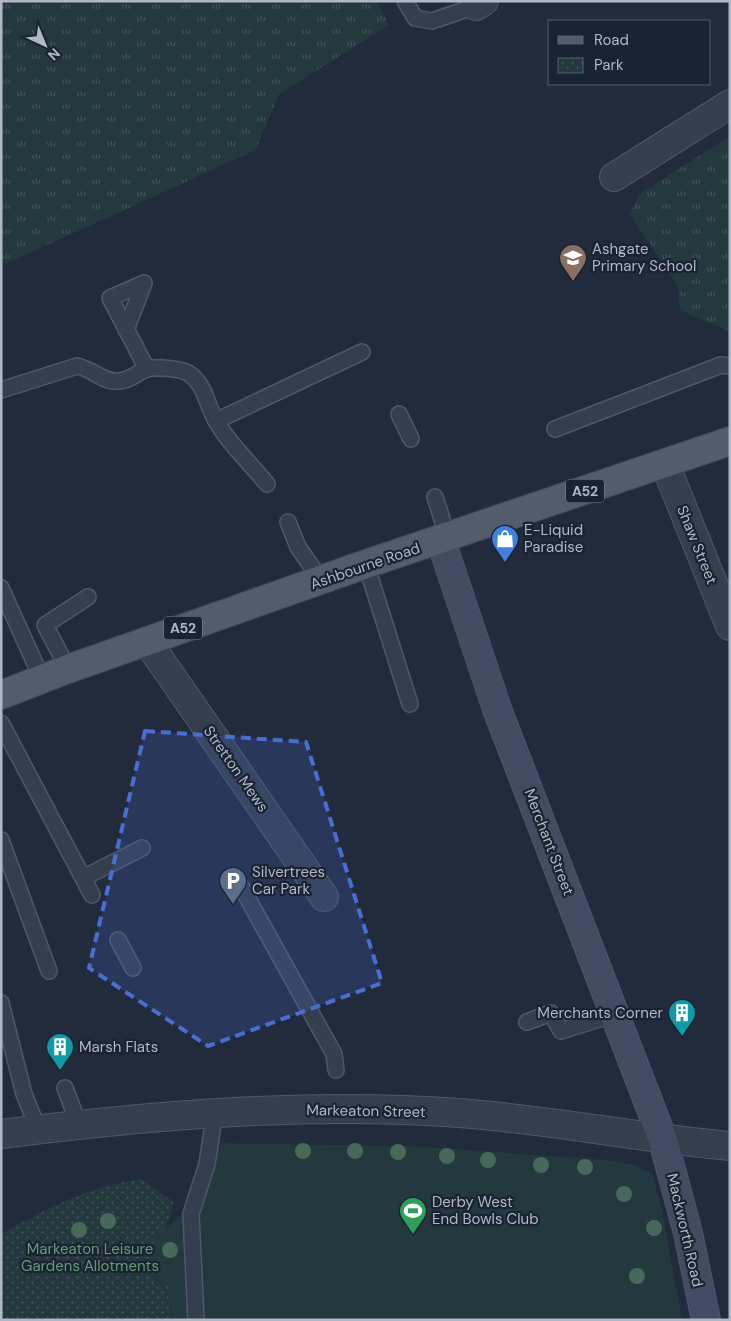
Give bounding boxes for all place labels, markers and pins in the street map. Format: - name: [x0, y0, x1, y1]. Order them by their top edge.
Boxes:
- place label: Ashgate Primary School: [592, 239, 696, 276]
- school or university icon: Ashgate Primary School: [558, 243, 588, 282]
- place label: E-Liquid Paradise: [524, 520, 583, 557]
- shop icon: E-Liquid Paradise: [490, 524, 520, 563]
- place label: Silvertrees Car Park: [252, 862, 325, 899]
- parking icon: Silvertrees Car Park: [218, 866, 248, 905]
- building icon: Merchants Corner: [667, 998, 697, 1037]
- place label: Merchants Corner: [537, 1003, 663, 1023]
- building icon: Marsh Flats: [45, 1032, 75, 1071]
- place label: Marsh Flats: [79, 1037, 158, 1057]
- place label: Derby West End Bowls Club: [432, 1192, 539, 1229]
- sports icon: Derby West End Bowls Club: [398, 1196, 428, 1235]

